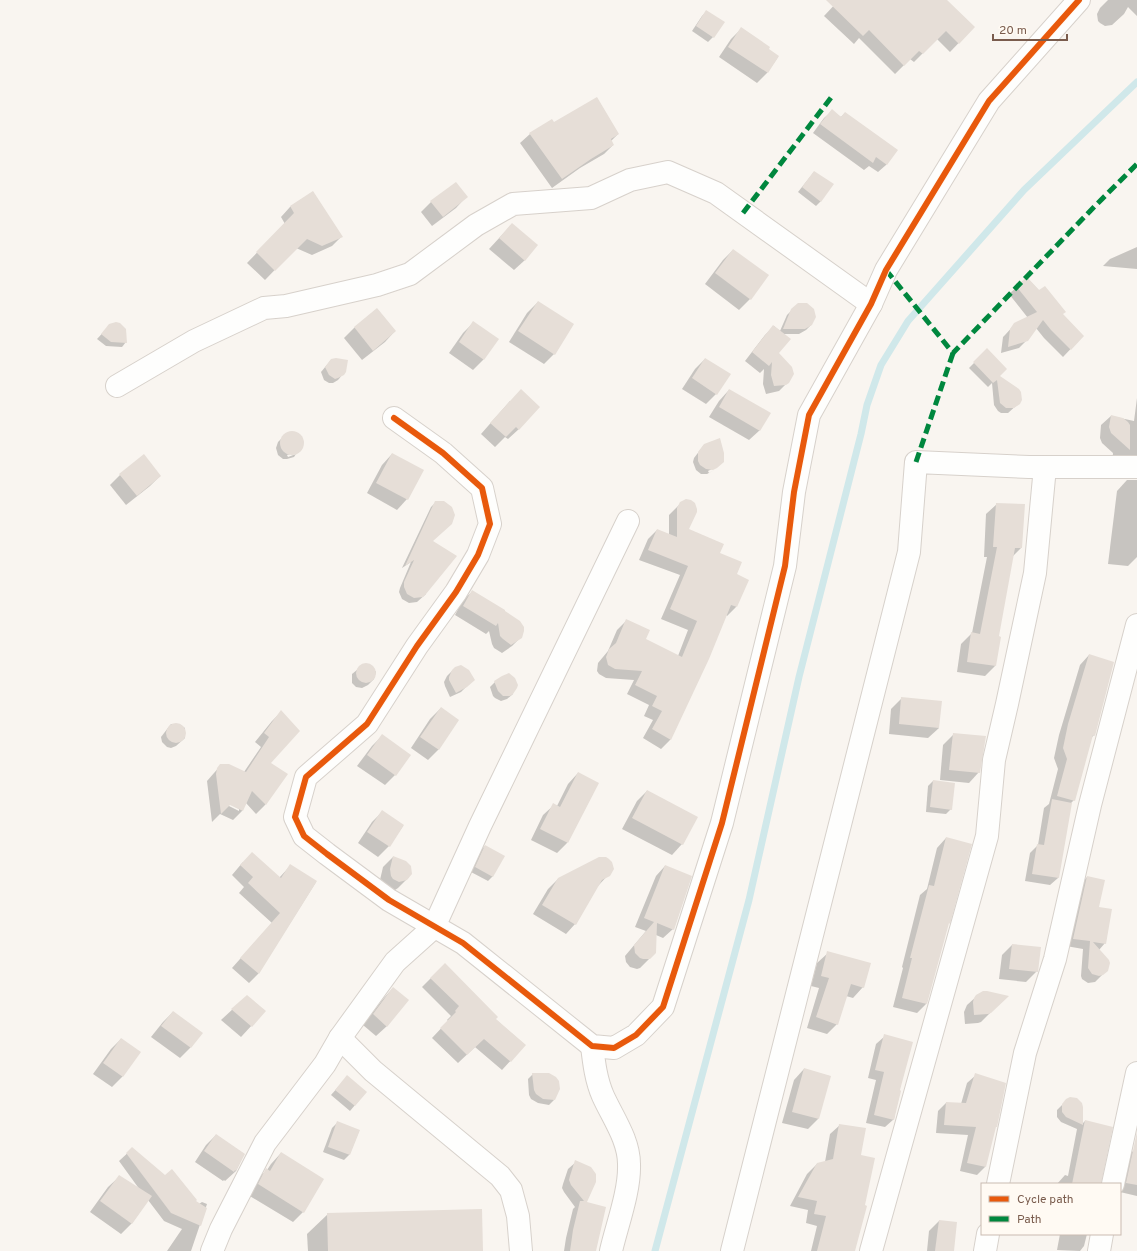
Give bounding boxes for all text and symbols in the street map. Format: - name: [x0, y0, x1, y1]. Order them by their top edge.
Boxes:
- scale bar: [993, 16, 1067, 42]
- text: 20 m: [999, 23, 1027, 39]
- legend: [981, 1183, 1121, 1235]
- text: Cycle path: [1017, 1192, 1074, 1208]
- text: Path: [1017, 1212, 1042, 1228]

